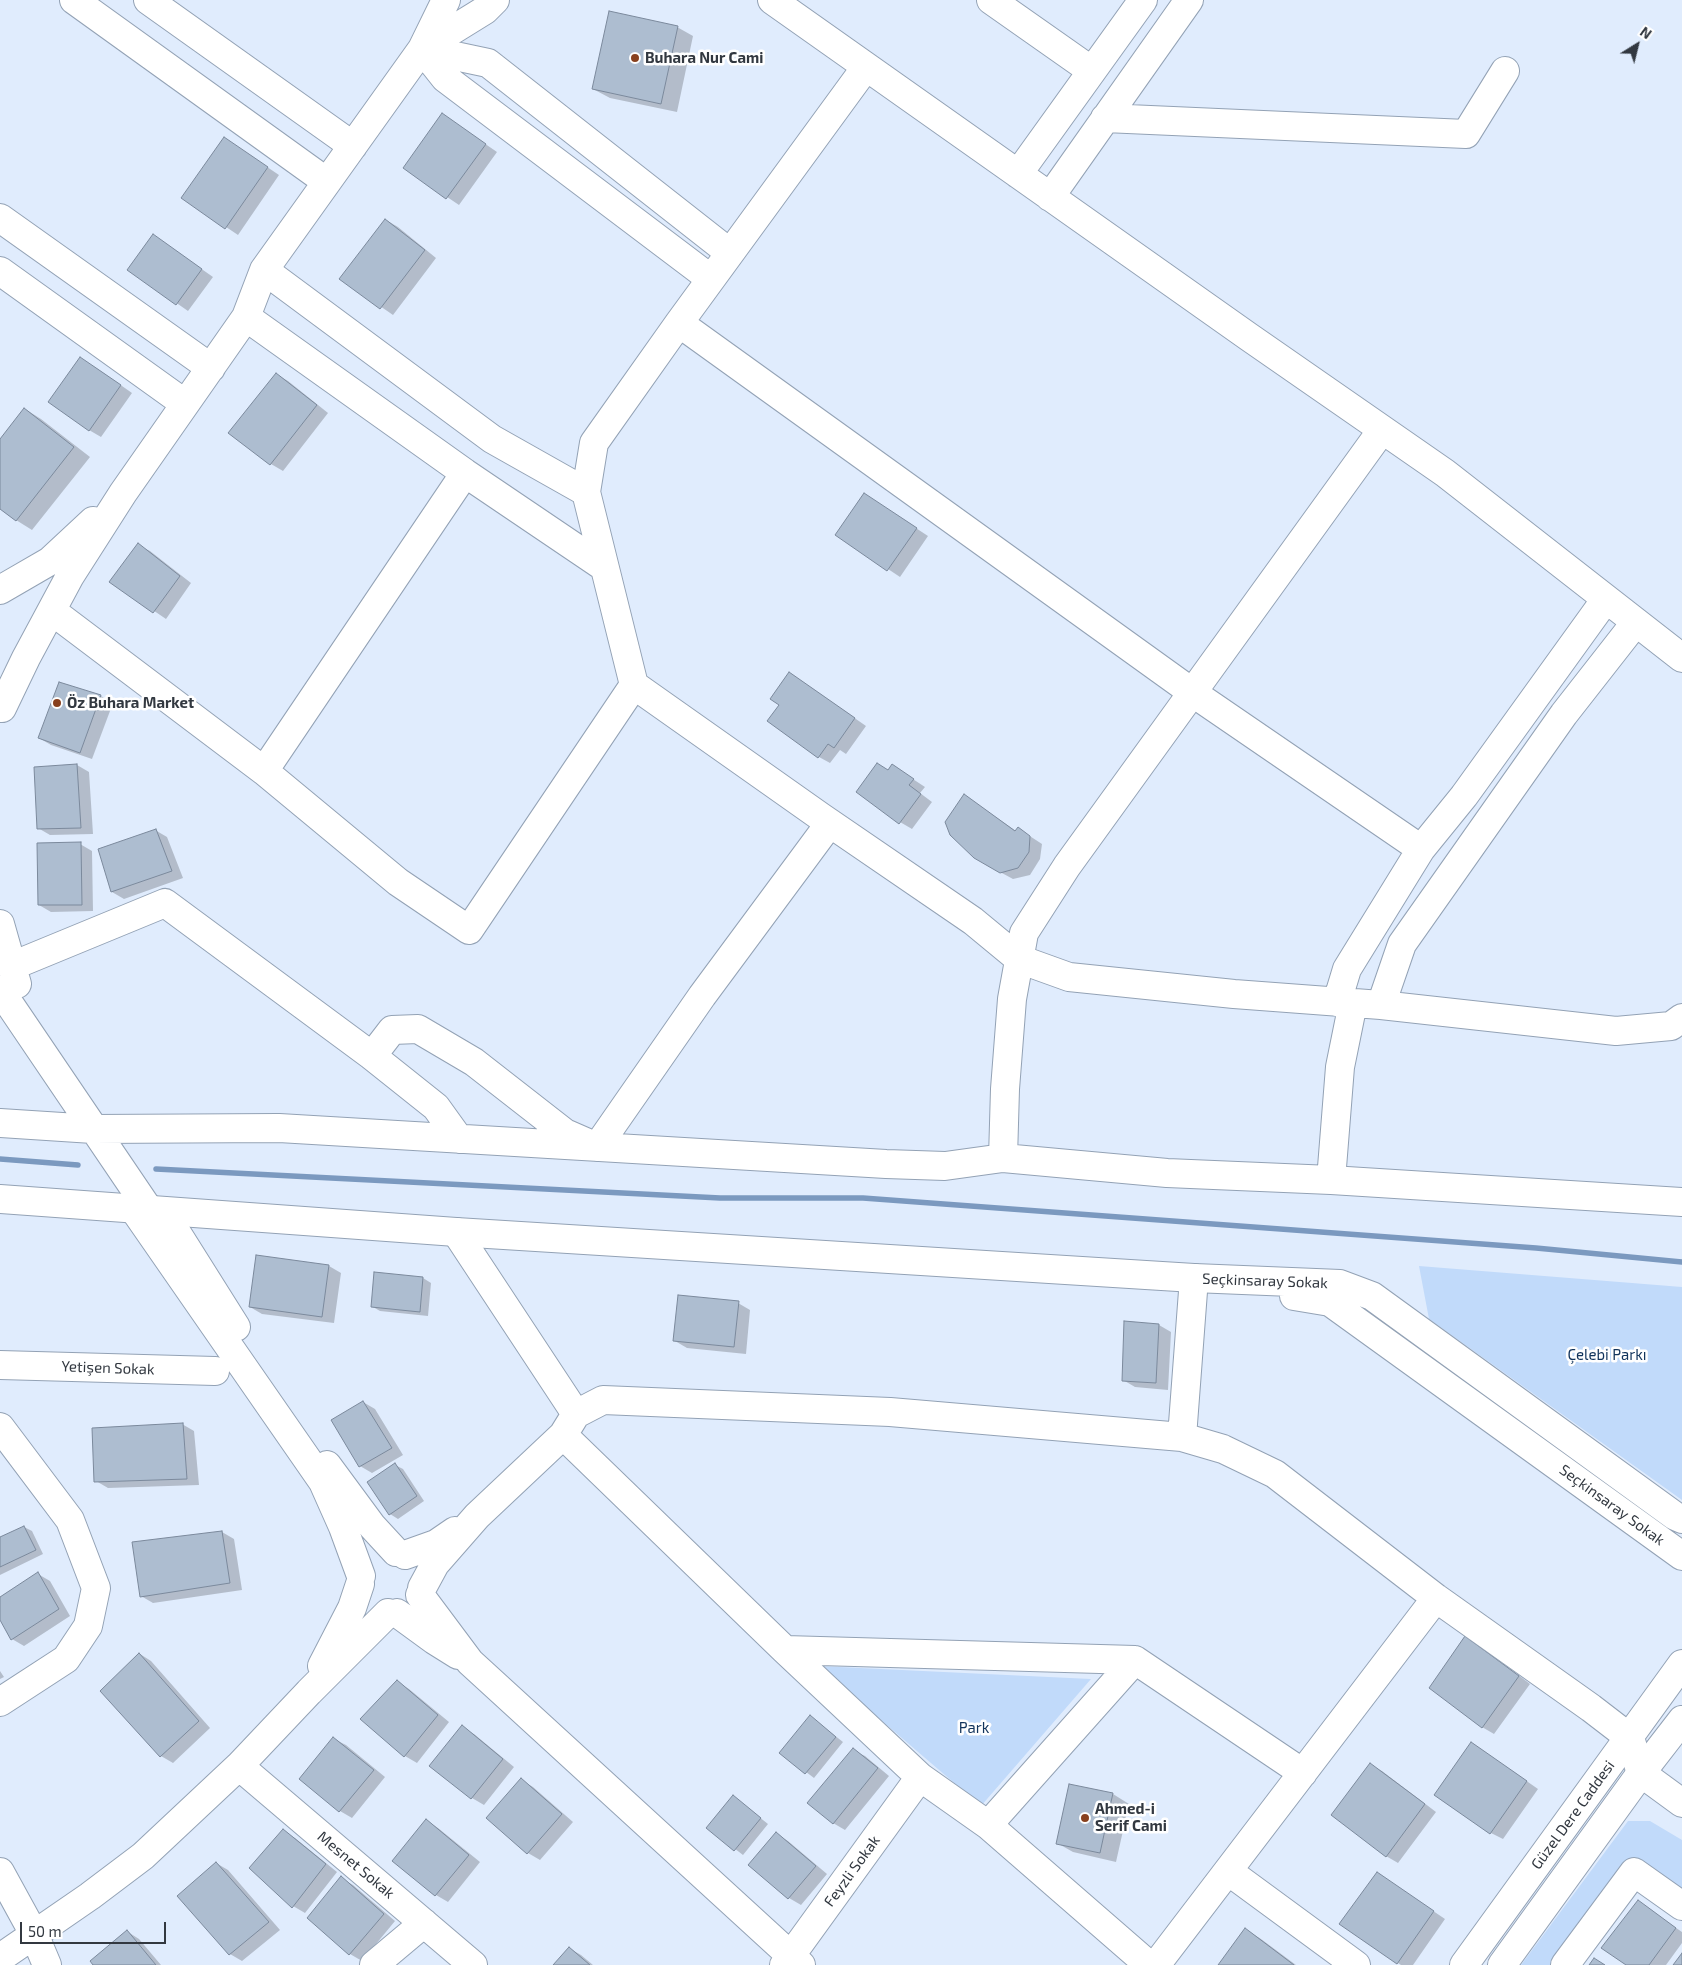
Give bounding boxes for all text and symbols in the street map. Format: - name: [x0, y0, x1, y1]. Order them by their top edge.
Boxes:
- north arrow: [1612, 20, 1662, 70]
- text: N: [1637, 23, 1655, 42]
- place label: Buhara Nur Cami: [645, 49, 763, 67]
- marker: Buhara Nur Cami: [629, 52, 641, 64]
- place label: Öz Buhara Market: [67, 694, 194, 712]
- marker: Öz Buhara Market: [51, 697, 63, 709]
- street label: Seçkinsaray Sokak: [1202, 1270, 1328, 1292]
- park label: Çelebi Parkı: [1567, 1346, 1647, 1364]
- street label: Yetişen Sokak: [61, 1357, 155, 1379]
- street label: Seçkinsaray Sokak: [1556, 1461, 1668, 1549]
- park label: Park: [959, 1719, 989, 1737]
- street label: Güzel Dere Caddesi: [1527, 1757, 1619, 1873]
- place label: Ahmed-i Serif Cami: [1095, 1800, 1167, 1835]
- marker: Ahmed-i Serif Cami: [1079, 1812, 1091, 1824]
- street label: Mesnet Sokak: [314, 1828, 398, 1902]
- street label: Feyzli Sokak: [820, 1832, 884, 1910]
- scale bar: [22, 1912, 169, 1944]
- text: 50 m: [28, 1922, 62, 1940]

